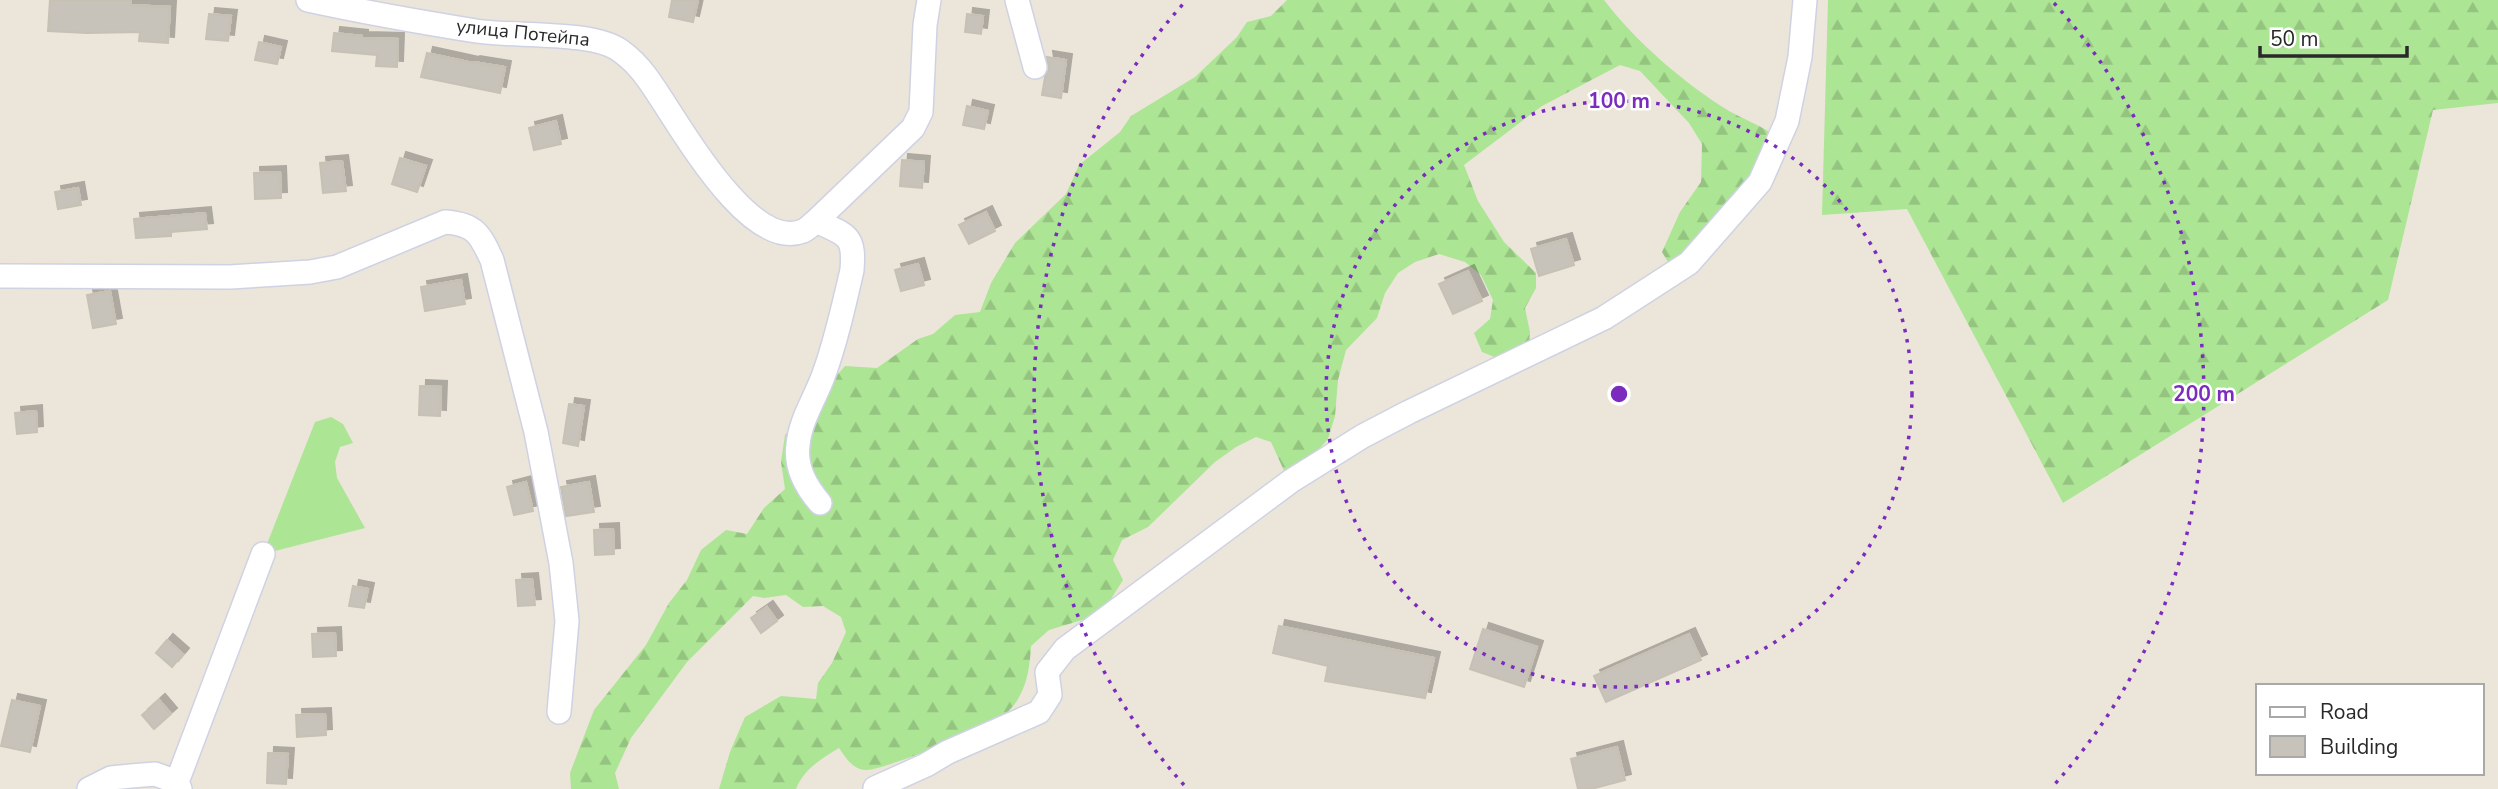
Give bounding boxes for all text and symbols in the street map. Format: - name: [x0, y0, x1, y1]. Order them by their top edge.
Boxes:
- street label: улица Потейпа: [455, 13, 591, 53]
- scale bar: [2260, 14, 2407, 58]
- text: 50 m: [2270, 25, 2319, 53]
- text: 100 m: [1588, 87, 1650, 115]
- text: 200 m: [2173, 380, 2235, 408]
- centre of rings: [1607, 382, 1631, 406]
- legend: [2256, 684, 2484, 775]
- text: Road: [2320, 698, 2369, 726]
- text: Building: [2320, 733, 2398, 761]

